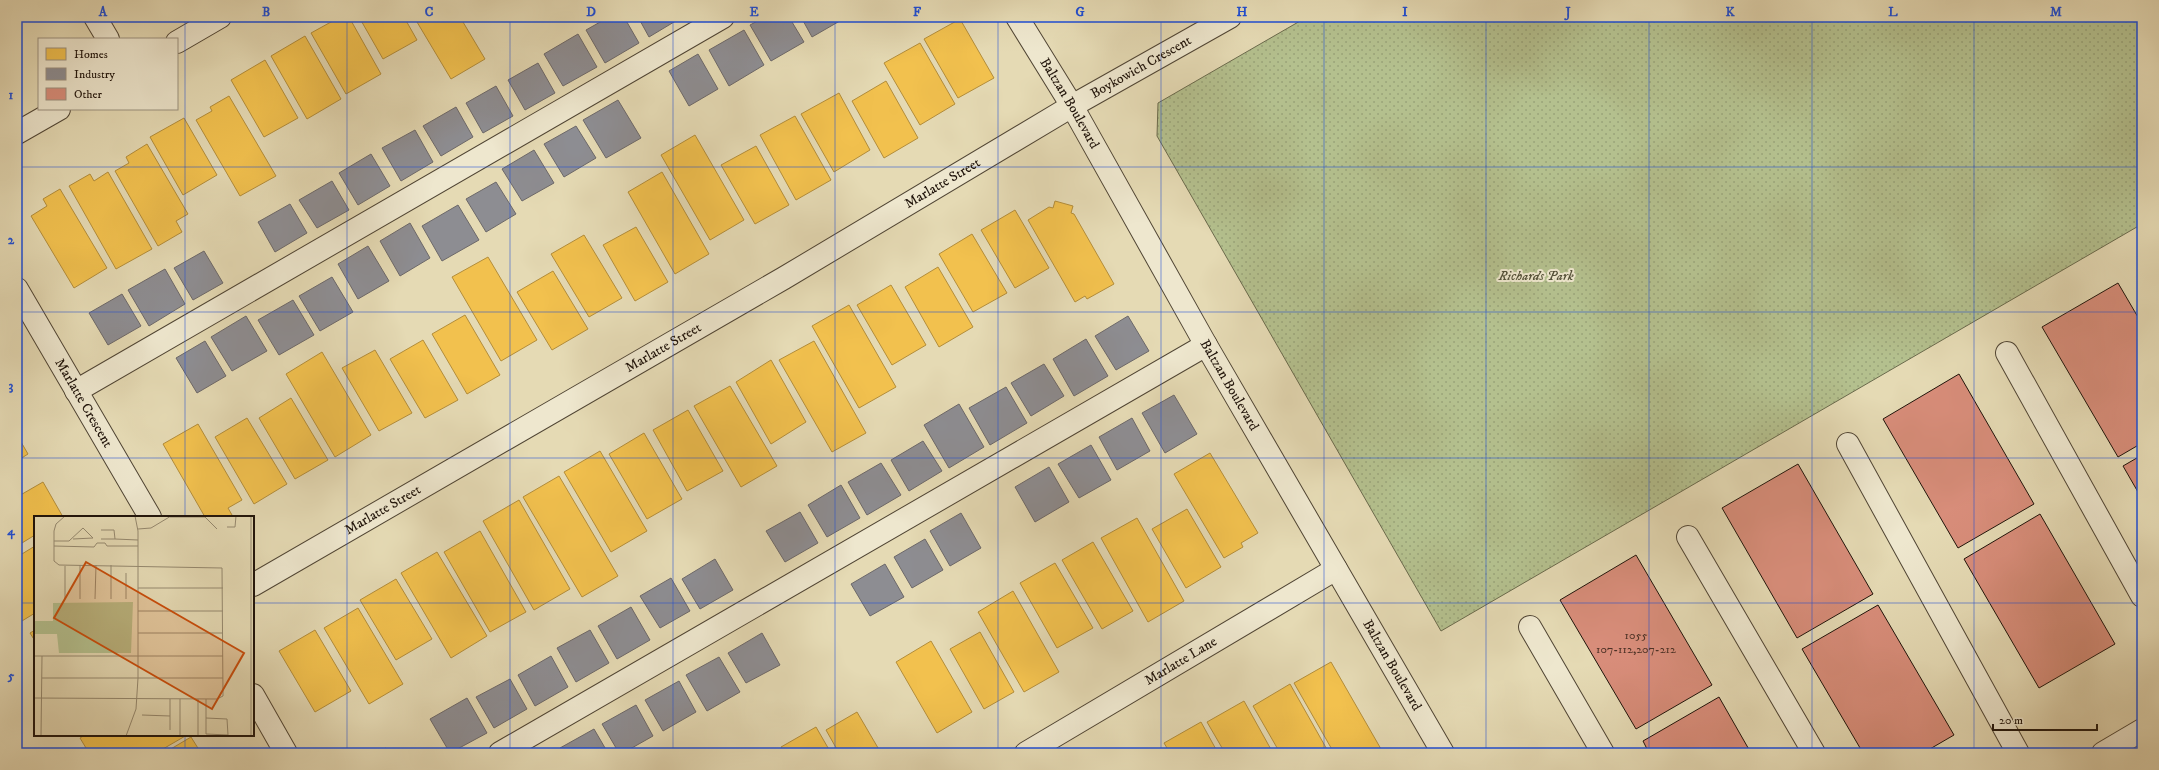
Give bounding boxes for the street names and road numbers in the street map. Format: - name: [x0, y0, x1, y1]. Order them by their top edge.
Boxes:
- street label: Boykowich Crescent: [1087, 31, 1195, 103]
- street label: Baltzan Boulevard: [1035, 55, 1103, 152]
- street label: Marlatte Street: [901, 154, 984, 213]
- street label: Marlatte Street: [622, 318, 705, 377]
- street label: Baltzan Boulevard: [1196, 336, 1263, 434]
- street label: Marlatte Crescent: [50, 355, 117, 451]
- street label: Marlatte Street: [342, 481, 425, 539]
- street label: Baltzan Boulevard: [1359, 616, 1426, 714]
- street label: Marlatte Lane: [1141, 633, 1220, 690]

